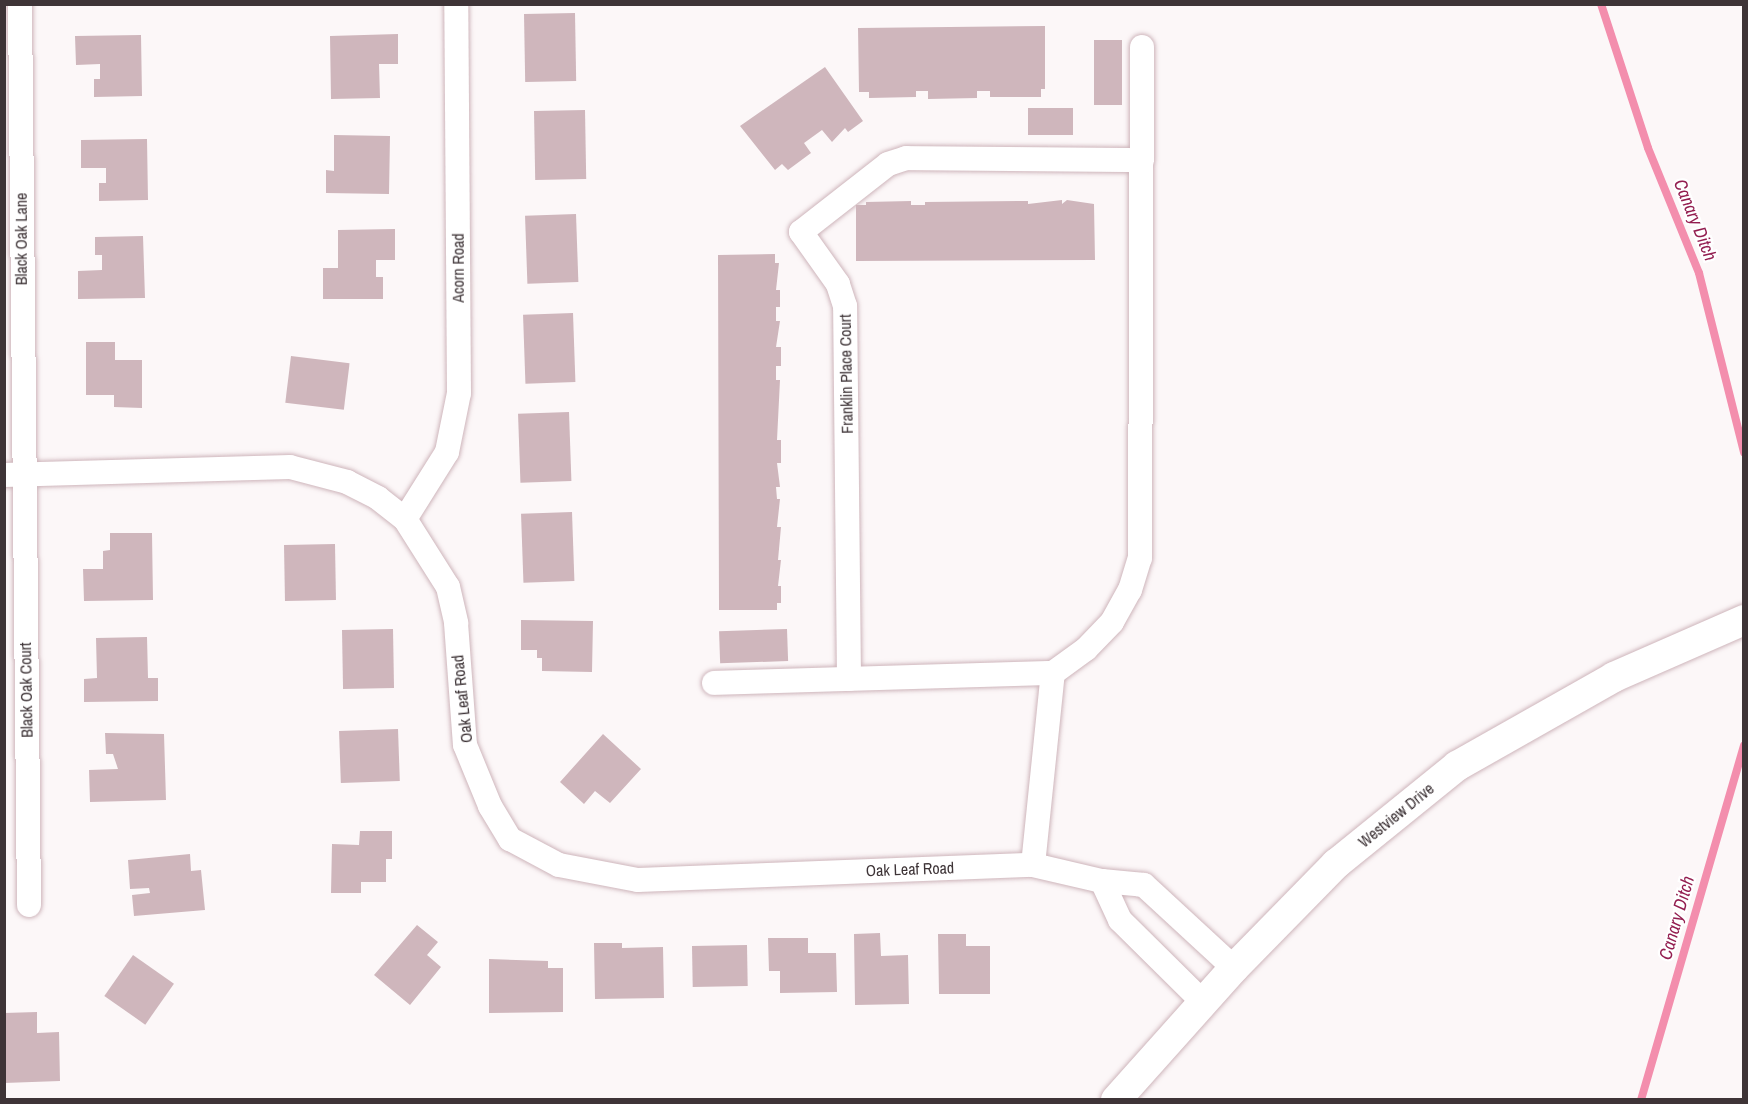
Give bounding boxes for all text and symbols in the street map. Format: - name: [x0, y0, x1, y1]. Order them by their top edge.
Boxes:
- water label: Canary Ditch: [1669, 176, 1721, 264]
- street label: Black Oak Lane: [11, 193, 31, 285]
- street label: Acorn Road: [448, 233, 468, 303]
- street label: Franklin Place Court: [835, 314, 857, 434]
- street label: Black Oak Court: [16, 642, 36, 738]
- street label: Oak Leaf Road: [448, 654, 476, 744]
- street label: Westview Drive: [1354, 779, 1438, 851]
- street label: Oak Leaf Road: [866, 858, 954, 880]
- water label: Canary Ditch: [1655, 874, 1699, 962]

